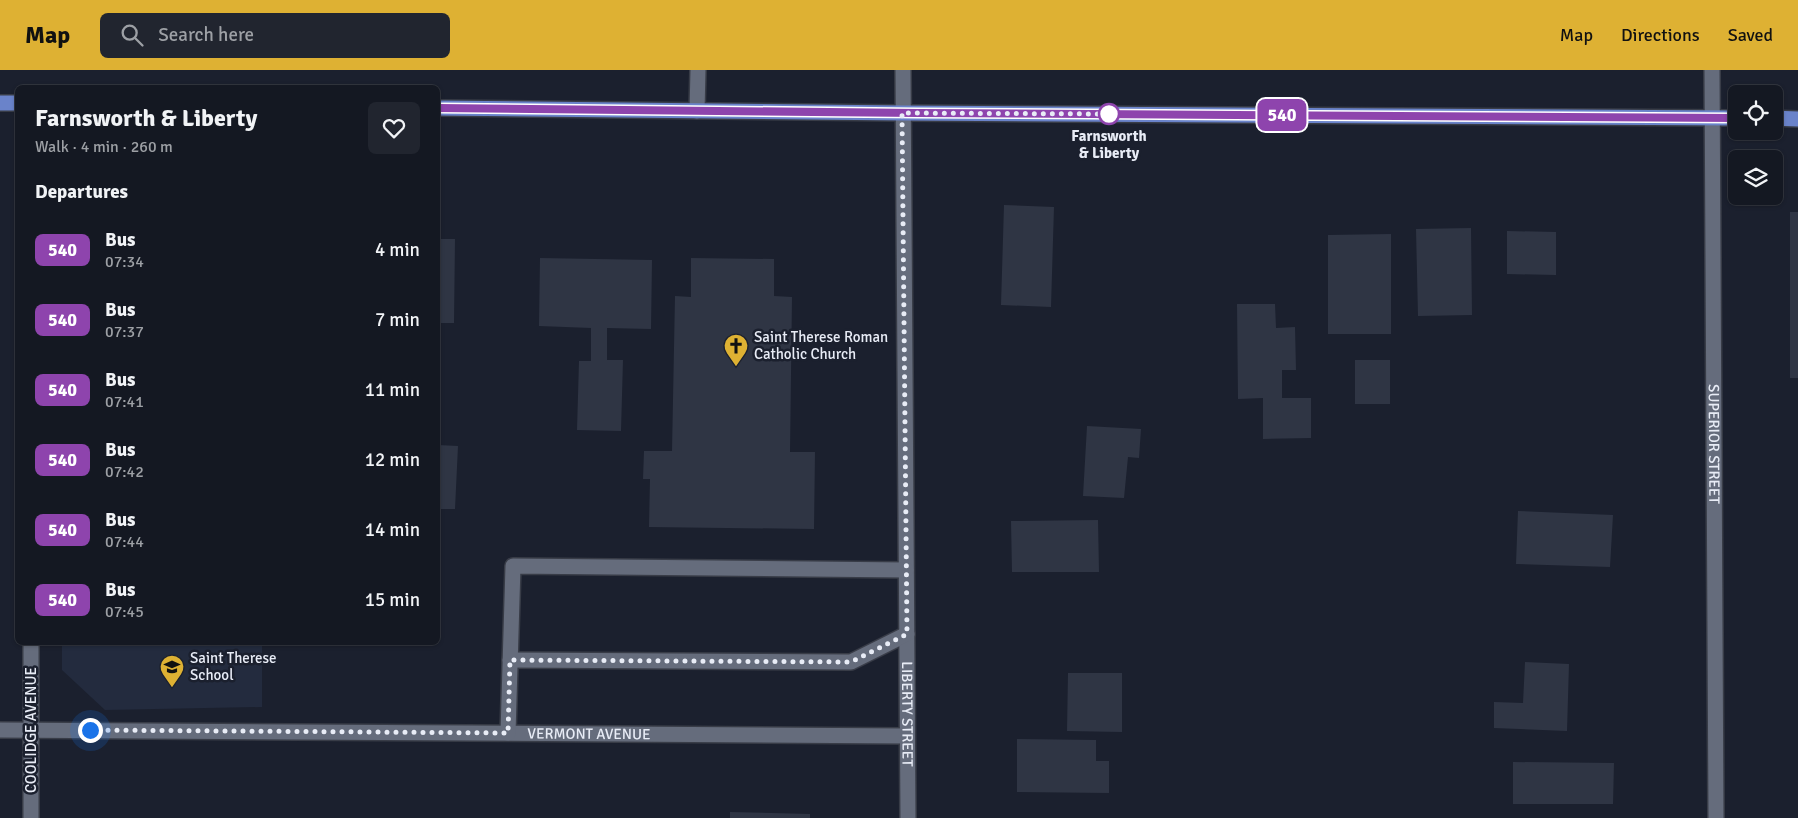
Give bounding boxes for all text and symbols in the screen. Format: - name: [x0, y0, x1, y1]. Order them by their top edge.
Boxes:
- search box: [100, 13, 450, 58]
- text: Map: [25, 20, 70, 50]
- icon: search: [118, 21, 146, 49]
- text: Search here: [158, 23, 254, 47]
- text: Map: [1560, 24, 1593, 46]
- text: Directions: [1621, 24, 1700, 46]
- text: Saved: [1728, 24, 1773, 46]
- map controls: [1728, 85, 1783, 205]
- button: locate: [1728, 85, 1783, 140]
- line badge: 540: [1253, 99, 1311, 131]
- button: heart: [368, 102, 420, 154]
- text: Farnsworth & Liberty: [35, 103, 257, 133]
- marker: Farnsworth & Liberty: [1098, 103, 1120, 125]
- text: 540: [1267, 104, 1297, 126]
- place label: Farnsworth & Liberty: [1071, 127, 1147, 162]
- text: Walk · 4 min · 260 m: [35, 137, 173, 157]
- button: layers: [1728, 150, 1783, 205]
- text: Departures: [35, 180, 128, 204]
- text: Bus: [105, 228, 136, 252]
- text: 4 min: [375, 238, 420, 262]
- text: 540: [48, 239, 77, 261]
- text: 07:34: [105, 252, 144, 272]
- text: Bus: [105, 298, 136, 322]
- text: 7 min: [375, 308, 420, 332]
- text: 540: [48, 309, 77, 331]
- text: 07:37: [105, 322, 144, 342]
- place label: Saint Therese Roman Catholic Church: [754, 328, 888, 363]
- church icon: Saint Therese Roman Catholic Church: [723, 333, 749, 367]
- text: Bus: [105, 368, 136, 392]
- text: 11 min: [365, 378, 420, 402]
- text: 540: [48, 379, 77, 401]
- street label: SUPERIOR STREET: [1705, 384, 1723, 505]
- text: 07:41: [105, 392, 144, 412]
- text: Bus: [105, 438, 136, 462]
- text: 12 min: [365, 448, 420, 472]
- text: 540: [48, 449, 77, 471]
- text: 07:42: [105, 462, 144, 482]
- text: Bus: [105, 508, 136, 532]
- text: 14 min: [365, 518, 420, 542]
- text: 540: [48, 519, 77, 541]
- text: 07:44: [105, 532, 144, 552]
- text: Bus: [105, 578, 136, 602]
- text: 15 min: [365, 588, 420, 612]
- text: 540: [48, 589, 77, 611]
- text: 07:45: [105, 602, 144, 622]
- place label: Saint Therese School: [190, 649, 277, 684]
- school or university icon: Saint Therese School: [159, 654, 185, 688]
- street label: LIBERTY STREET: [898, 661, 917, 767]
- street label: COOLIDGE AVENUE: [22, 667, 40, 793]
- your location: [78, 718, 103, 743]
- street label: VERMONT AVENUE: [527, 724, 651, 743]

